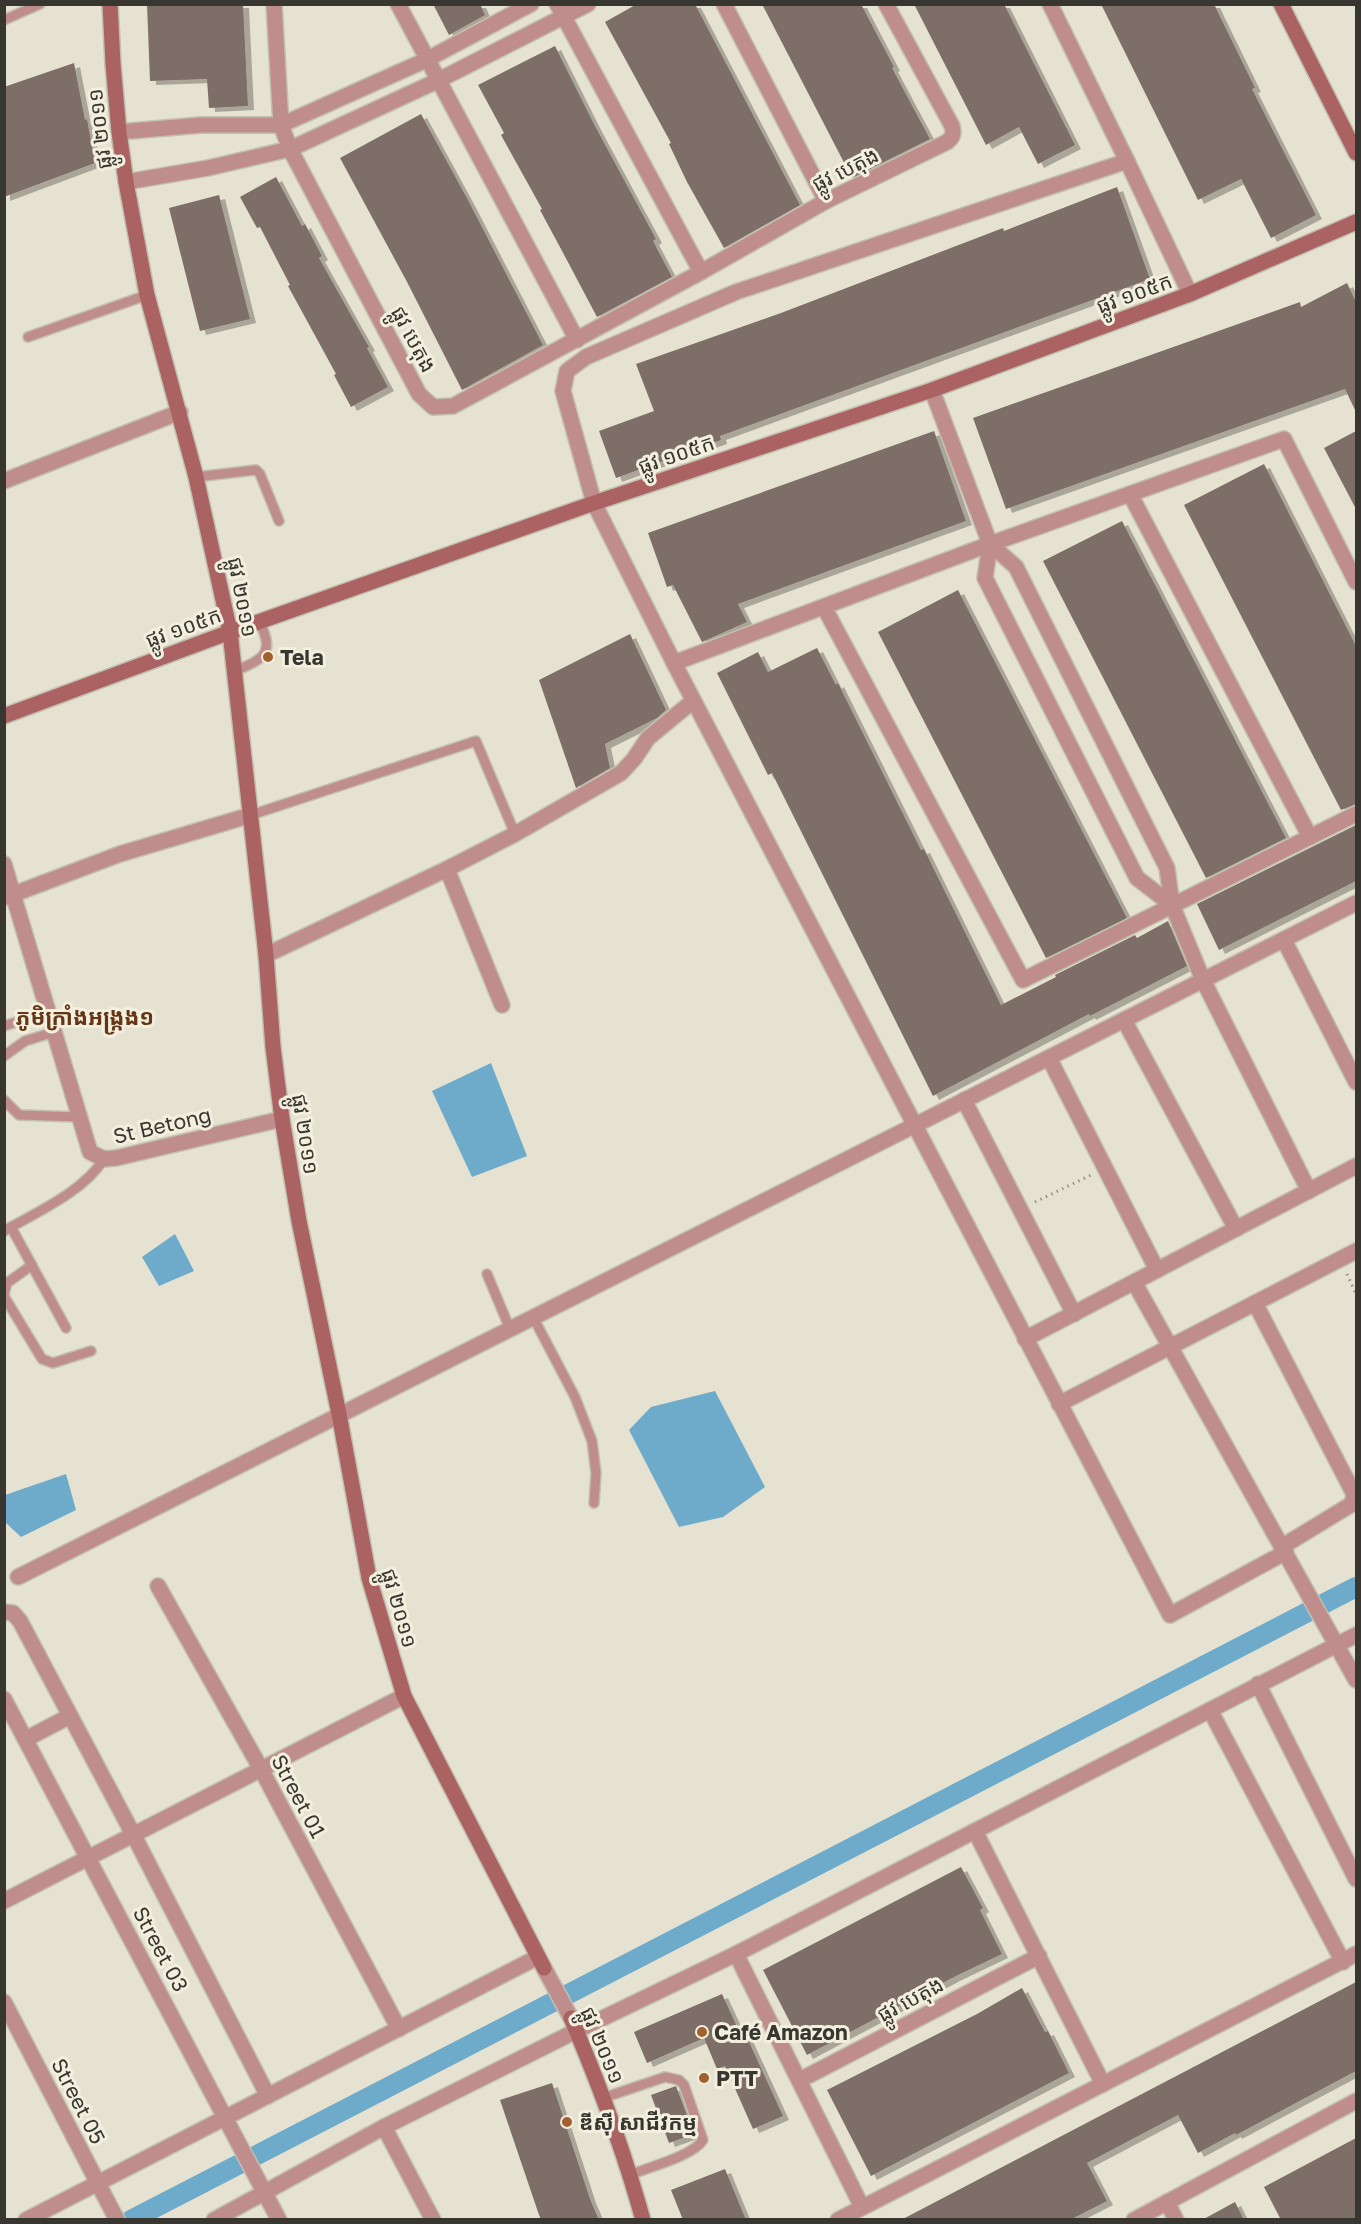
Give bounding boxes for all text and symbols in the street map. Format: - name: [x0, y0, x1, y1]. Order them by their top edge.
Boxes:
- street label: ផ្លូវ ២០១១: [81, 86, 124, 171]
- street label: ផ្លូវ បេតុង: [807, 141, 886, 203]
- street label: ផ្លូវ ១០៥ក: [1093, 267, 1178, 325]
- street label: ផ្លូវ បេតុង: [379, 301, 442, 380]
- street label: ផ្លូវ ១០៥ក: [635, 429, 720, 486]
- street label: ផ្លូវ ២០១១: [215, 555, 264, 641]
- street label: ផ្លូវ ១០៥ក: [142, 601, 227, 659]
- place label: Tela: [280, 644, 324, 670]
- marker: Tela: [261, 650, 275, 664]
- district label: ភូមិក្រាំងអង្រ្កង១: [16, 1003, 154, 1035]
- street label: ផ្លូវ ២០១១: [280, 1092, 325, 1177]
- street label: St Betong: [110, 1101, 214, 1149]
- street label: ផ្លូវ ២០១១: [369, 1565, 424, 1653]
- street label: Street 01: [266, 1750, 332, 1842]
- street label: Street 03: [128, 1902, 194, 1996]
- street label: ផ្លូវ បេតុង: [872, 1971, 951, 2034]
- street label: ផ្លូវ ២០១១: [569, 2003, 631, 2090]
- place label: Café Amazon: [714, 2019, 848, 2045]
- marker: Café Amazon: [695, 2025, 709, 2039]
- street label: Street 05: [46, 2054, 112, 2148]
- place label: PTT: [716, 2065, 758, 2091]
- marker: PTT: [697, 2071, 711, 2085]
- place label: ឌីស៊ី សាជីវកម្ម: [579, 2109, 697, 2137]
- marker: ឌីស៊ី សាជីវកម្ម: [560, 2115, 574, 2129]

